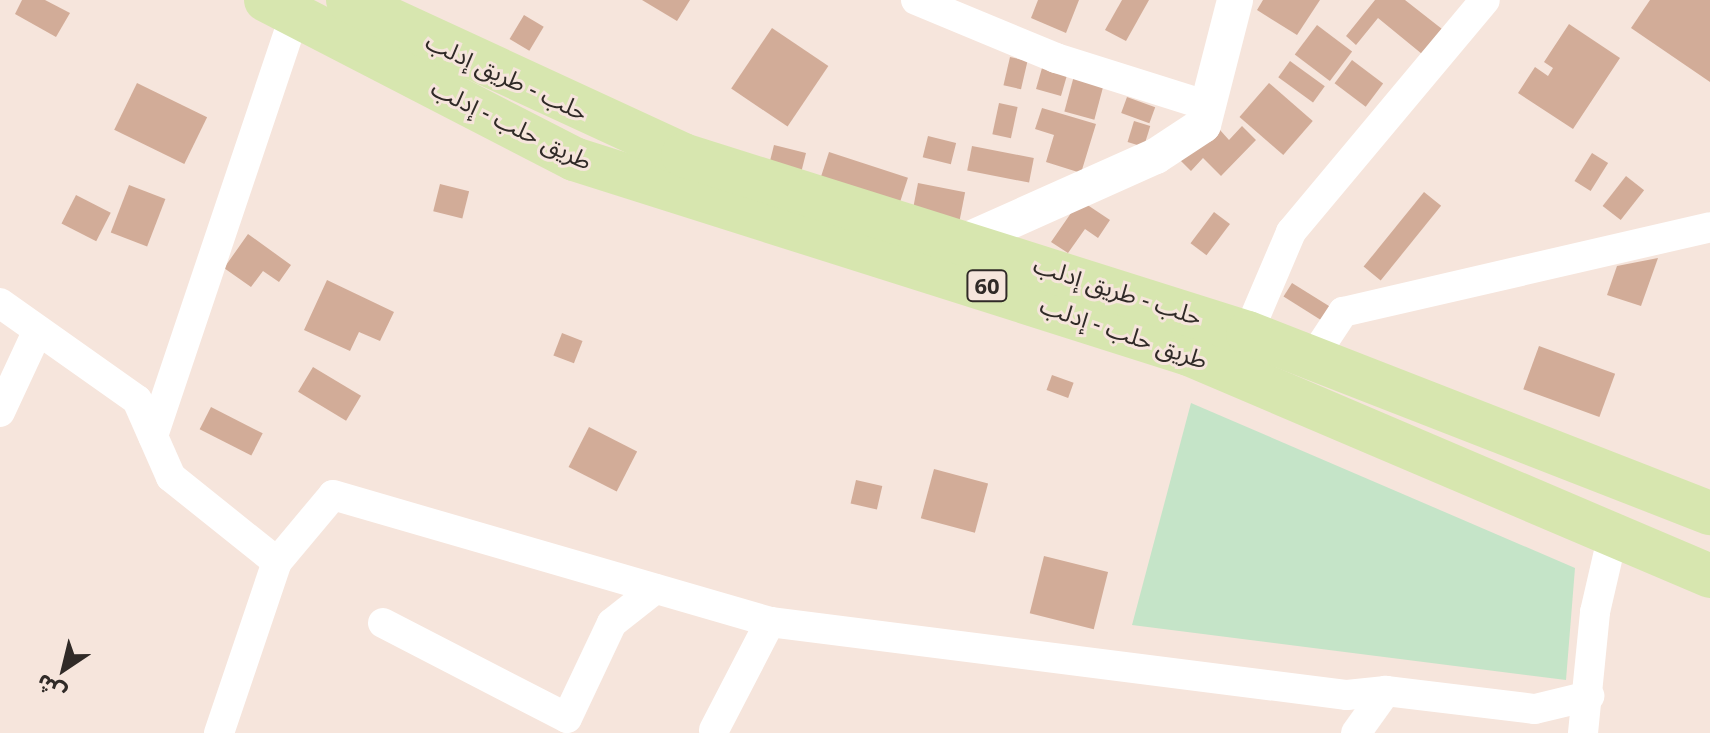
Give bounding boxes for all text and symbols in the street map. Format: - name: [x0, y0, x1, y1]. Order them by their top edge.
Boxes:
- street label: حلب - طريق إدلب: [422, 26, 592, 126]
- street label: طريق حلب - إدلب: [427, 73, 597, 175]
- street label: حلب - طريق إدلب: [1030, 249, 1206, 331]
- road number: 60: [965, 268, 1009, 304]
- street label: طريق حلب - إدلب: [1036, 290, 1212, 374]
- north arrow: [24, 629, 104, 709]
- text: ش: [29, 668, 71, 710]

